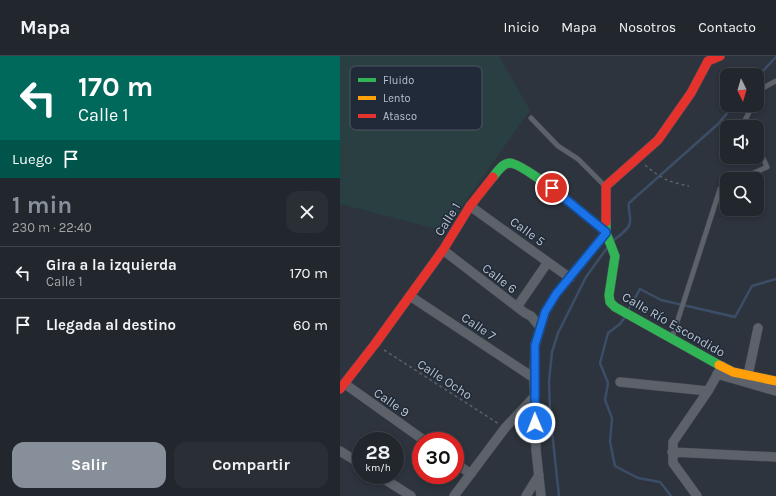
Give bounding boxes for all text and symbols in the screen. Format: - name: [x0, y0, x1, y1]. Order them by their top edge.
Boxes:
- text: Mapa: [20, 17, 70, 39]
- text: Inicio: [504, 19, 539, 36]
- text: Mapa: [561, 19, 597, 36]
- text: Nosotros: [619, 19, 676, 36]
- text: Contacto: [698, 19, 756, 36]
- legend: [350, 66, 482, 130]
- north arrow: [720, 68, 764, 112]
- map controls: [720, 68, 764, 216]
- text: 170 m: [78, 70, 153, 103]
- icon: left: [12, 72, 64, 124]
- text: Fluido: [383, 74, 414, 87]
- text: Lento: [383, 92, 411, 105]
- text: Calle 1: [78, 104, 129, 126]
- text: Atasco: [383, 110, 417, 123]
- button: sound: [720, 120, 764, 164]
- icon: arrive: [60, 148, 82, 170]
- text: Luego: [12, 150, 52, 168]
- pin: [535, 171, 569, 205]
- button: search: [720, 172, 764, 216]
- icon: arrive: [541, 177, 563, 199]
- text: 1 min: [12, 191, 72, 219]
- button: close: [286, 191, 328, 233]
- street label: Calle 1: [431, 200, 463, 239]
- street label: Calle 5: [507, 214, 548, 249]
- text: 230 m · 22:40: [12, 220, 92, 235]
- text: Gira a la izquierda: [46, 256, 177, 274]
- street label: Calle 6: [479, 260, 520, 297]
- icon: left: [12, 262, 34, 284]
- text: 170 m: [290, 264, 328, 282]
- text: Calle 1: [46, 274, 82, 289]
- street label: Calle Río Escondido: [620, 289, 728, 360]
- street label: Calle 7: [459, 309, 499, 343]
- icon: arrive: [12, 314, 34, 336]
- text: Llegada al destino: [46, 316, 176, 334]
- text: 60 m: [293, 316, 328, 334]
- street label: Calle Ocho: [415, 356, 475, 403]
- street label: Calle 9: [371, 385, 412, 420]
- position arrow: [514, 402, 556, 444]
- speed limit sign: 30: [412, 432, 464, 484]
- text: 28: [365, 441, 391, 464]
- button: Salir: [12, 442, 166, 488]
- button: Compartir: [174, 442, 328, 488]
- text: km/h: [365, 462, 391, 474]

